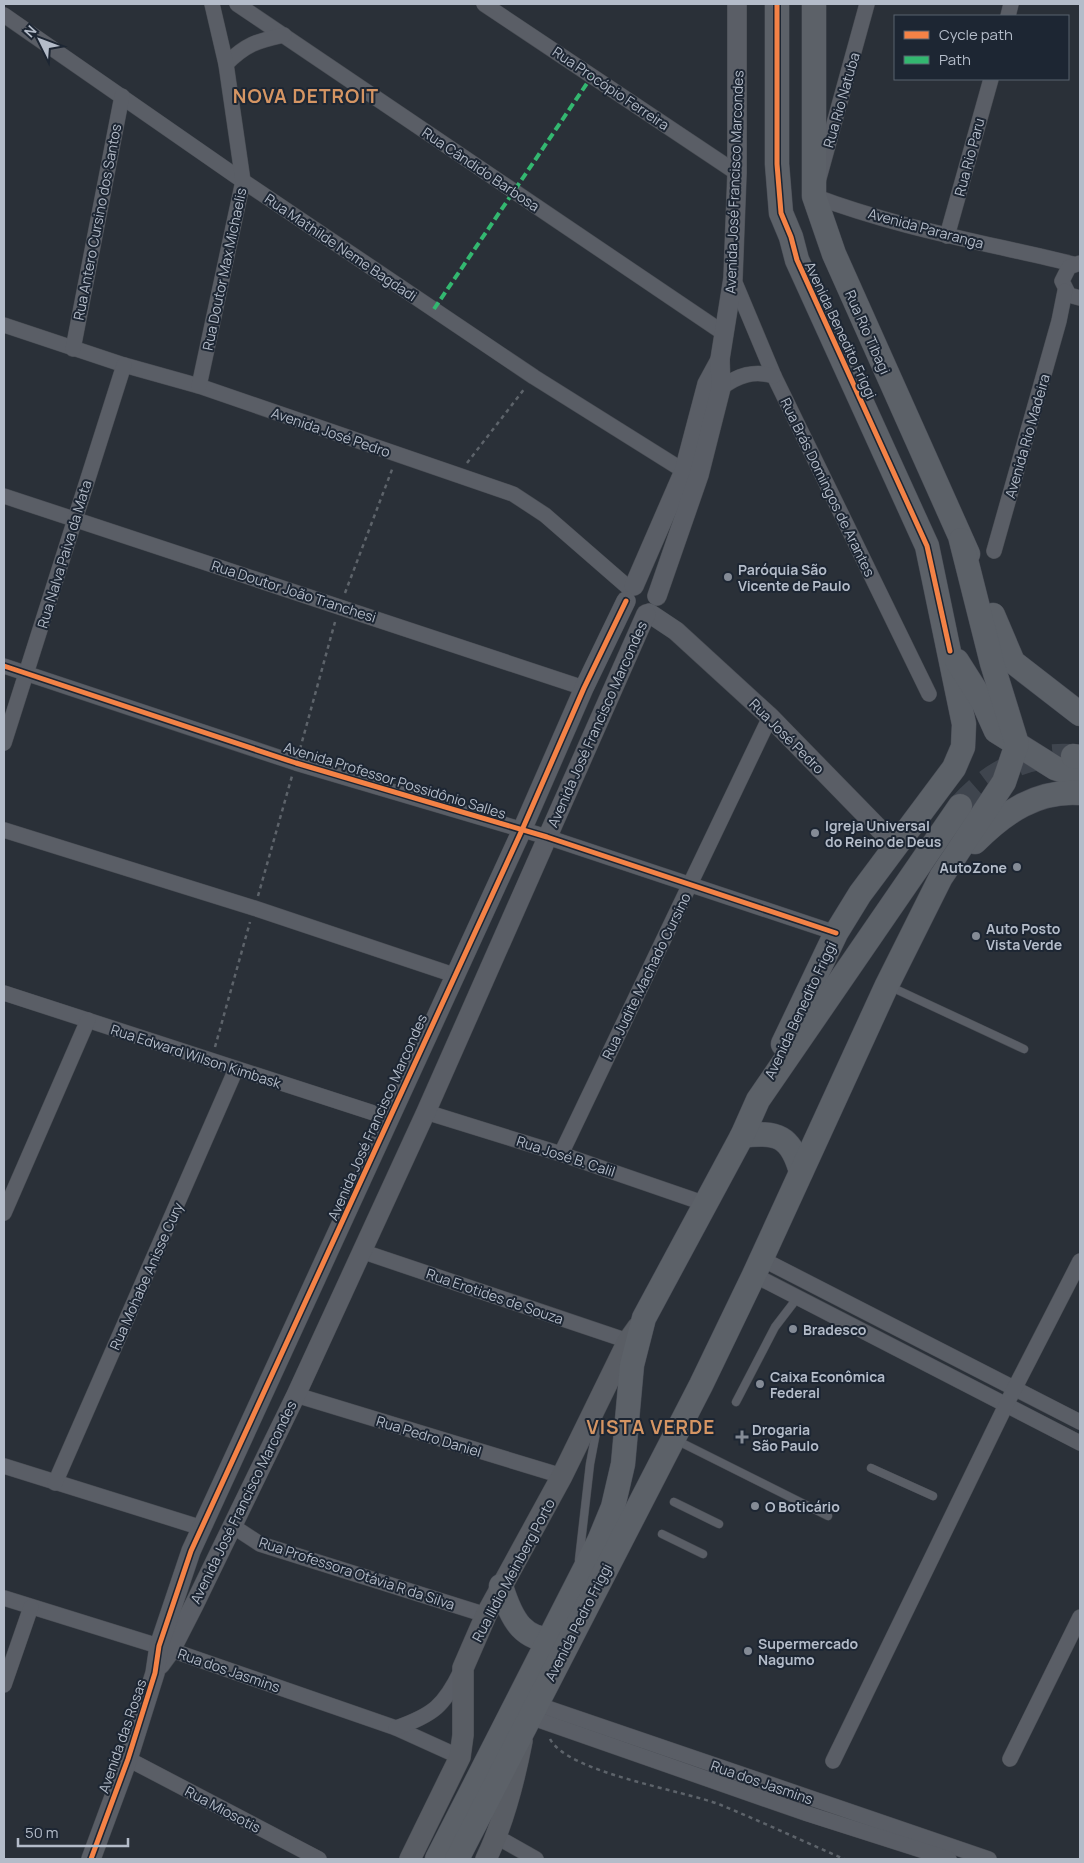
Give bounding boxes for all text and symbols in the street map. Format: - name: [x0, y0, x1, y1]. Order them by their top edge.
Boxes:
- north arrow: [15, 15, 65, 65]
- legend: [894, 15, 1069, 80]
- text: N: [20, 21, 40, 41]
- text: Cycle path: [939, 24, 1013, 45]
- street label: Rua Procópio Ferreira: [549, 42, 673, 134]
- text: Path: [939, 49, 971, 70]
- street label: Rua Rio Natuba: [818, 50, 864, 150]
- street label: Avenida José Francisco Marcondes: [721, 70, 747, 294]
- district label: NOVA DETROIT: [233, 83, 379, 109]
- street label: Rua Rio Paru: [949, 116, 989, 198]
- street label: Rua Antero Cursino dos Santos: [69, 122, 125, 322]
- street label: Rua Cândido Barbosa: [419, 123, 543, 215]
- street label: Rua Doutor Max Michaelis: [197, 186, 251, 352]
- street label: Rua Mathilde Neme Bagdadi: [261, 189, 421, 305]
- street label: Avenida Pararanga: [866, 203, 986, 253]
- street label: Avenida Benedito Friggi: [801, 258, 881, 402]
- street label: Rua Rio Tibagi: [841, 287, 895, 377]
- street label: Avenida Rio Madeira: [1000, 372, 1054, 500]
- street label: Rua Brás Domingos de Arantes: [776, 394, 880, 580]
- street label: Avenida José Pedro: [269, 403, 393, 461]
- street label: Rua Nalva Paiva da Mata: [32, 478, 96, 630]
- street label: Rua Doutor João Tranchesi: [209, 555, 379, 627]
- place label: Paróquia São Vicente de Paulo: [738, 560, 851, 595]
- marker: Paróquia São Vicente de Paulo: [722, 571, 734, 583]
- street label: Avenida José Francisco Marcondes: [543, 618, 651, 830]
- street label: Rua José Pedro: [745, 694, 829, 778]
- street label: Avenida Professor Possidônio Salles: [282, 737, 508, 823]
- place label: Igreja Universal do Reino de Deus: [825, 816, 942, 851]
- marker: Igreja Universal do Reino de Deus: [809, 827, 821, 839]
- place label: AutoZone: [940, 858, 1007, 877]
- marker: AutoZone: [1011, 861, 1023, 873]
- street label: Rua Judite Machado Cursino: [597, 889, 695, 1063]
- place label: Auto Posto Vista Verde: [986, 919, 1062, 954]
- marker: Auto Posto Vista Verde: [970, 930, 982, 942]
- street label: Avenida Benedito Friggi: [760, 938, 840, 1082]
- street label: Avenida José Francisco Marcondes: [323, 1011, 431, 1223]
- street label: Rua Edward Wilson Kimbask: [108, 1019, 285, 1093]
- street label: Rua José B. Calil: [514, 1131, 618, 1181]
- street label: Rua Mohabe Anisse Cury: [105, 1199, 187, 1353]
- street label: Rua Erotides de Souza: [424, 1264, 566, 1328]
- place label: Bradesco: [803, 1320, 867, 1339]
- marker: Bradesco: [787, 1323, 799, 1335]
- place label: Caixa Econômica Federal: [770, 1367, 885, 1402]
- marker: Caixa Econômica Federal: [754, 1378, 766, 1390]
- street label: Avenida José Francisco Marcondes: [185, 1397, 301, 1607]
- street label: Rua Pedro Daniel: [374, 1411, 484, 1461]
- district label: VISTA VERDE: [587, 1414, 715, 1440]
- place label: Drogaria São Paulo: [752, 1420, 819, 1455]
- marker: Drogaria São Paulo: [736, 1431, 748, 1443]
- street label: Rua Ilidio Meinberg Porto: [467, 1495, 559, 1645]
- place label: O Boticário: [765, 1497, 840, 1516]
- marker: O Boticário: [749, 1500, 761, 1512]
- street label: Rua Professora Otávia R da Silva: [257, 1532, 457, 1614]
- street label: Avenida Pedro Friggi: [540, 1560, 616, 1684]
- place label: Supermercado Nagumo: [758, 1634, 859, 1669]
- street label: Rua dos Jasmins: [175, 1644, 283, 1696]
- marker: Supermercado Nagumo: [742, 1645, 754, 1657]
- street label: Avenida das Rosas: [94, 1677, 150, 1795]
- street label: Rua dos Jasmins: [708, 1756, 816, 1808]
- street label: Rua Miosotis: [182, 1781, 264, 1837]
- scale bar: [18, 1816, 128, 1848]
- text: 50 m: [25, 1822, 59, 1843]

